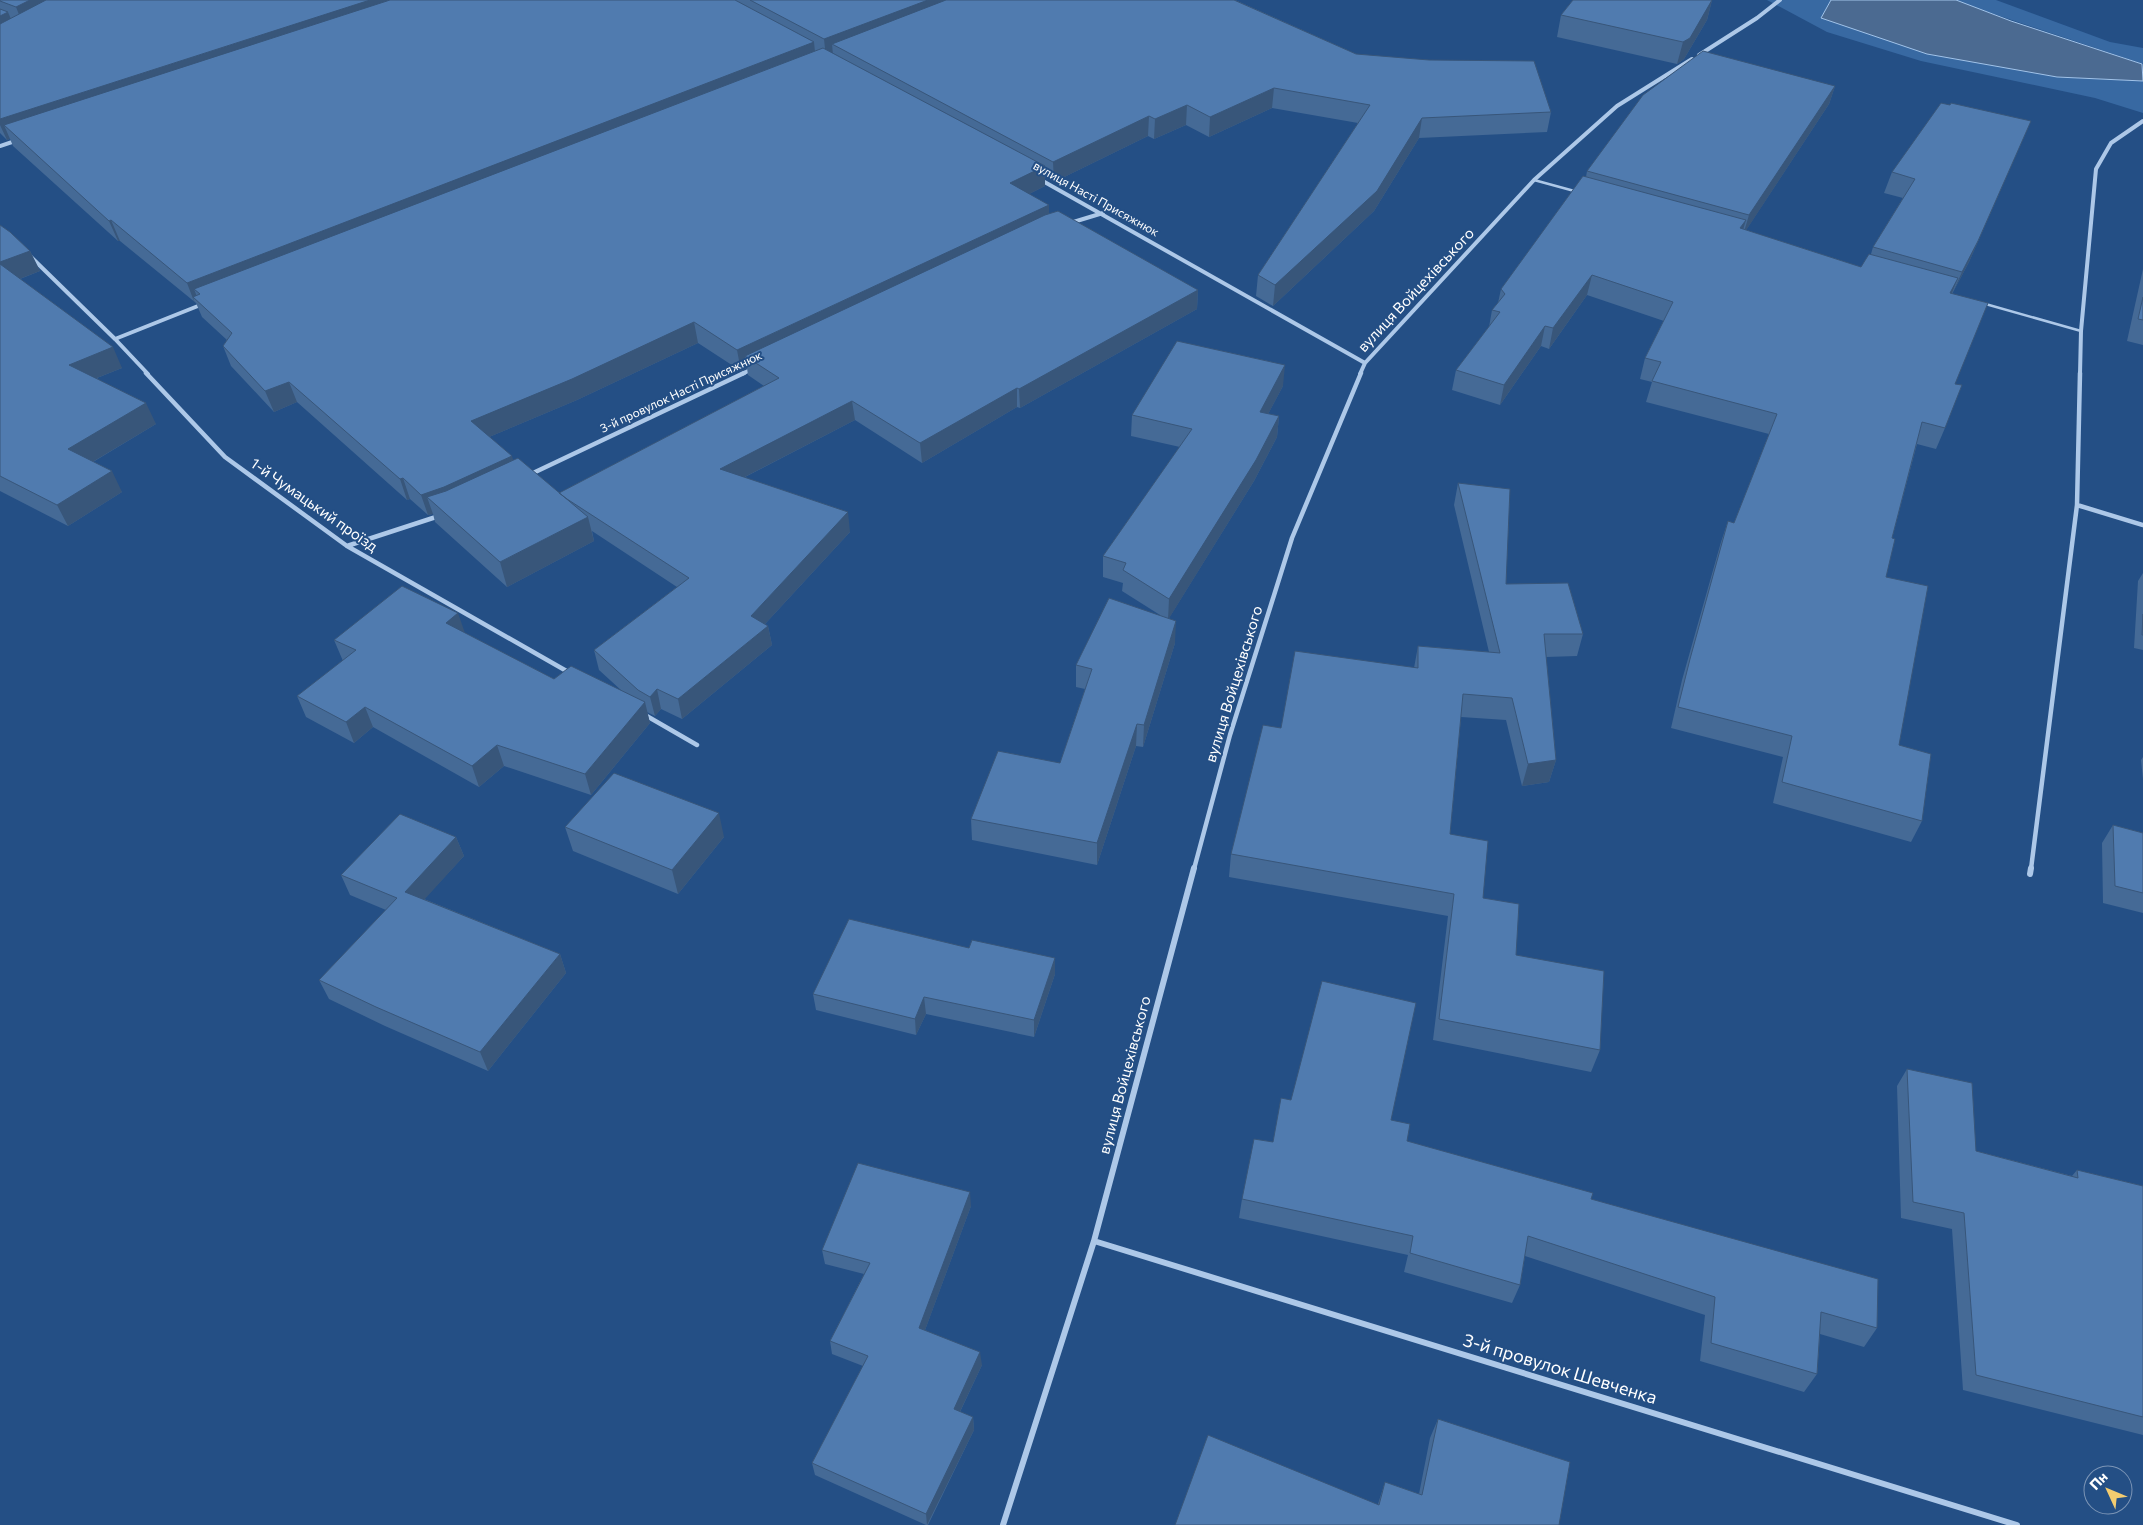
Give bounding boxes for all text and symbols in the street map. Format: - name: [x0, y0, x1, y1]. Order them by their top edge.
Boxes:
- street label: вулиця Насті Присяжнюк: [1031, 158, 1162, 239]
- street label: вулиця Войцехівського: [1353, 224, 1477, 355]
- street label: 3-й провулок Насті Присяжнюк: [597, 347, 764, 435]
- street label: 1-й Чумацький проїзд: [247, 453, 382, 555]
- street label: вулиця Войцехівського: [1201, 603, 1265, 764]
- street label: вулиця Войцехівського: [1094, 994, 1154, 1156]
- street label: 3-й провулок Шевченка: [1461, 1328, 1660, 1408]
- north arrow: [2083, 1465, 2133, 1515]
- text: Пн: [2086, 1468, 2111, 1493]

